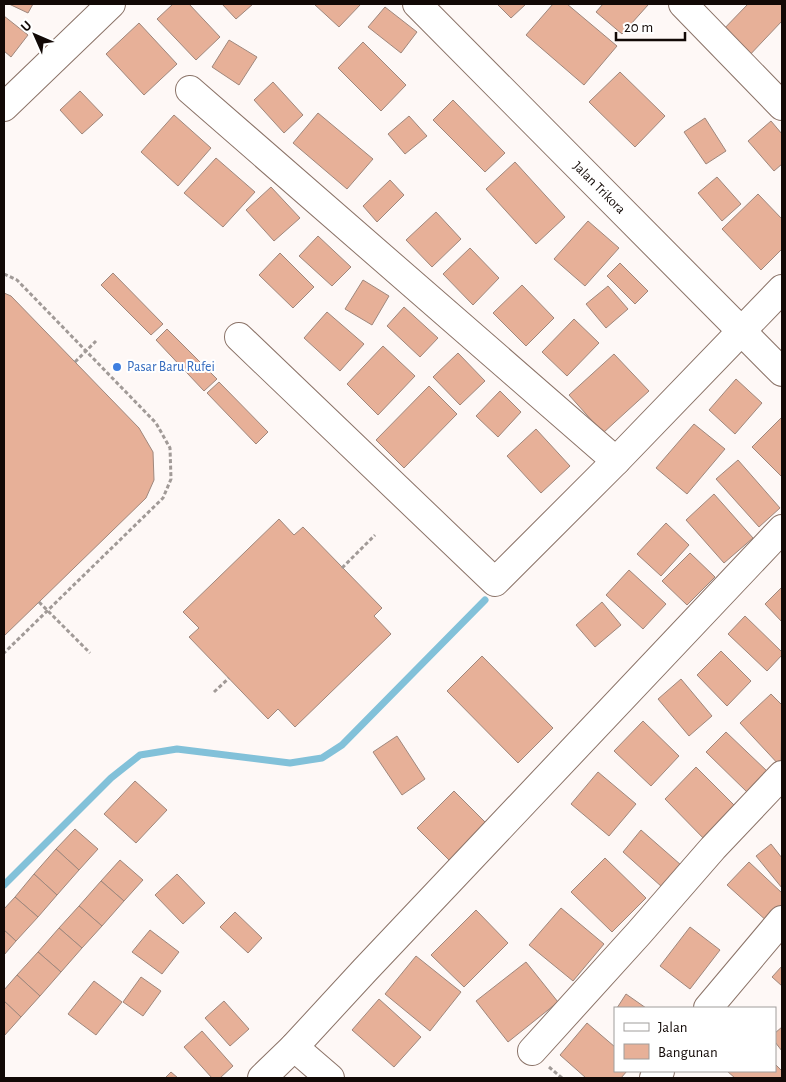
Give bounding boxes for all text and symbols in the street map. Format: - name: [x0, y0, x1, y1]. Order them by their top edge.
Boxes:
- north arrow: [10, 10, 60, 60]
- scale bar: [616, 10, 685, 42]
- text: U: [18, 18, 35, 35]
- text: 20 m: [624, 20, 653, 35]
- street label: Jalan Trikora: [570, 159, 628, 217]
- place label: Pasar Baru Rufei: [127, 360, 215, 374]
- marker: Pasar Baru Rufei: [111, 361, 123, 373]
- legend: [614, 1007, 776, 1072]
- text: Jalan: [658, 1020, 688, 1035]
- text: Bangunan: [658, 1045, 718, 1060]

